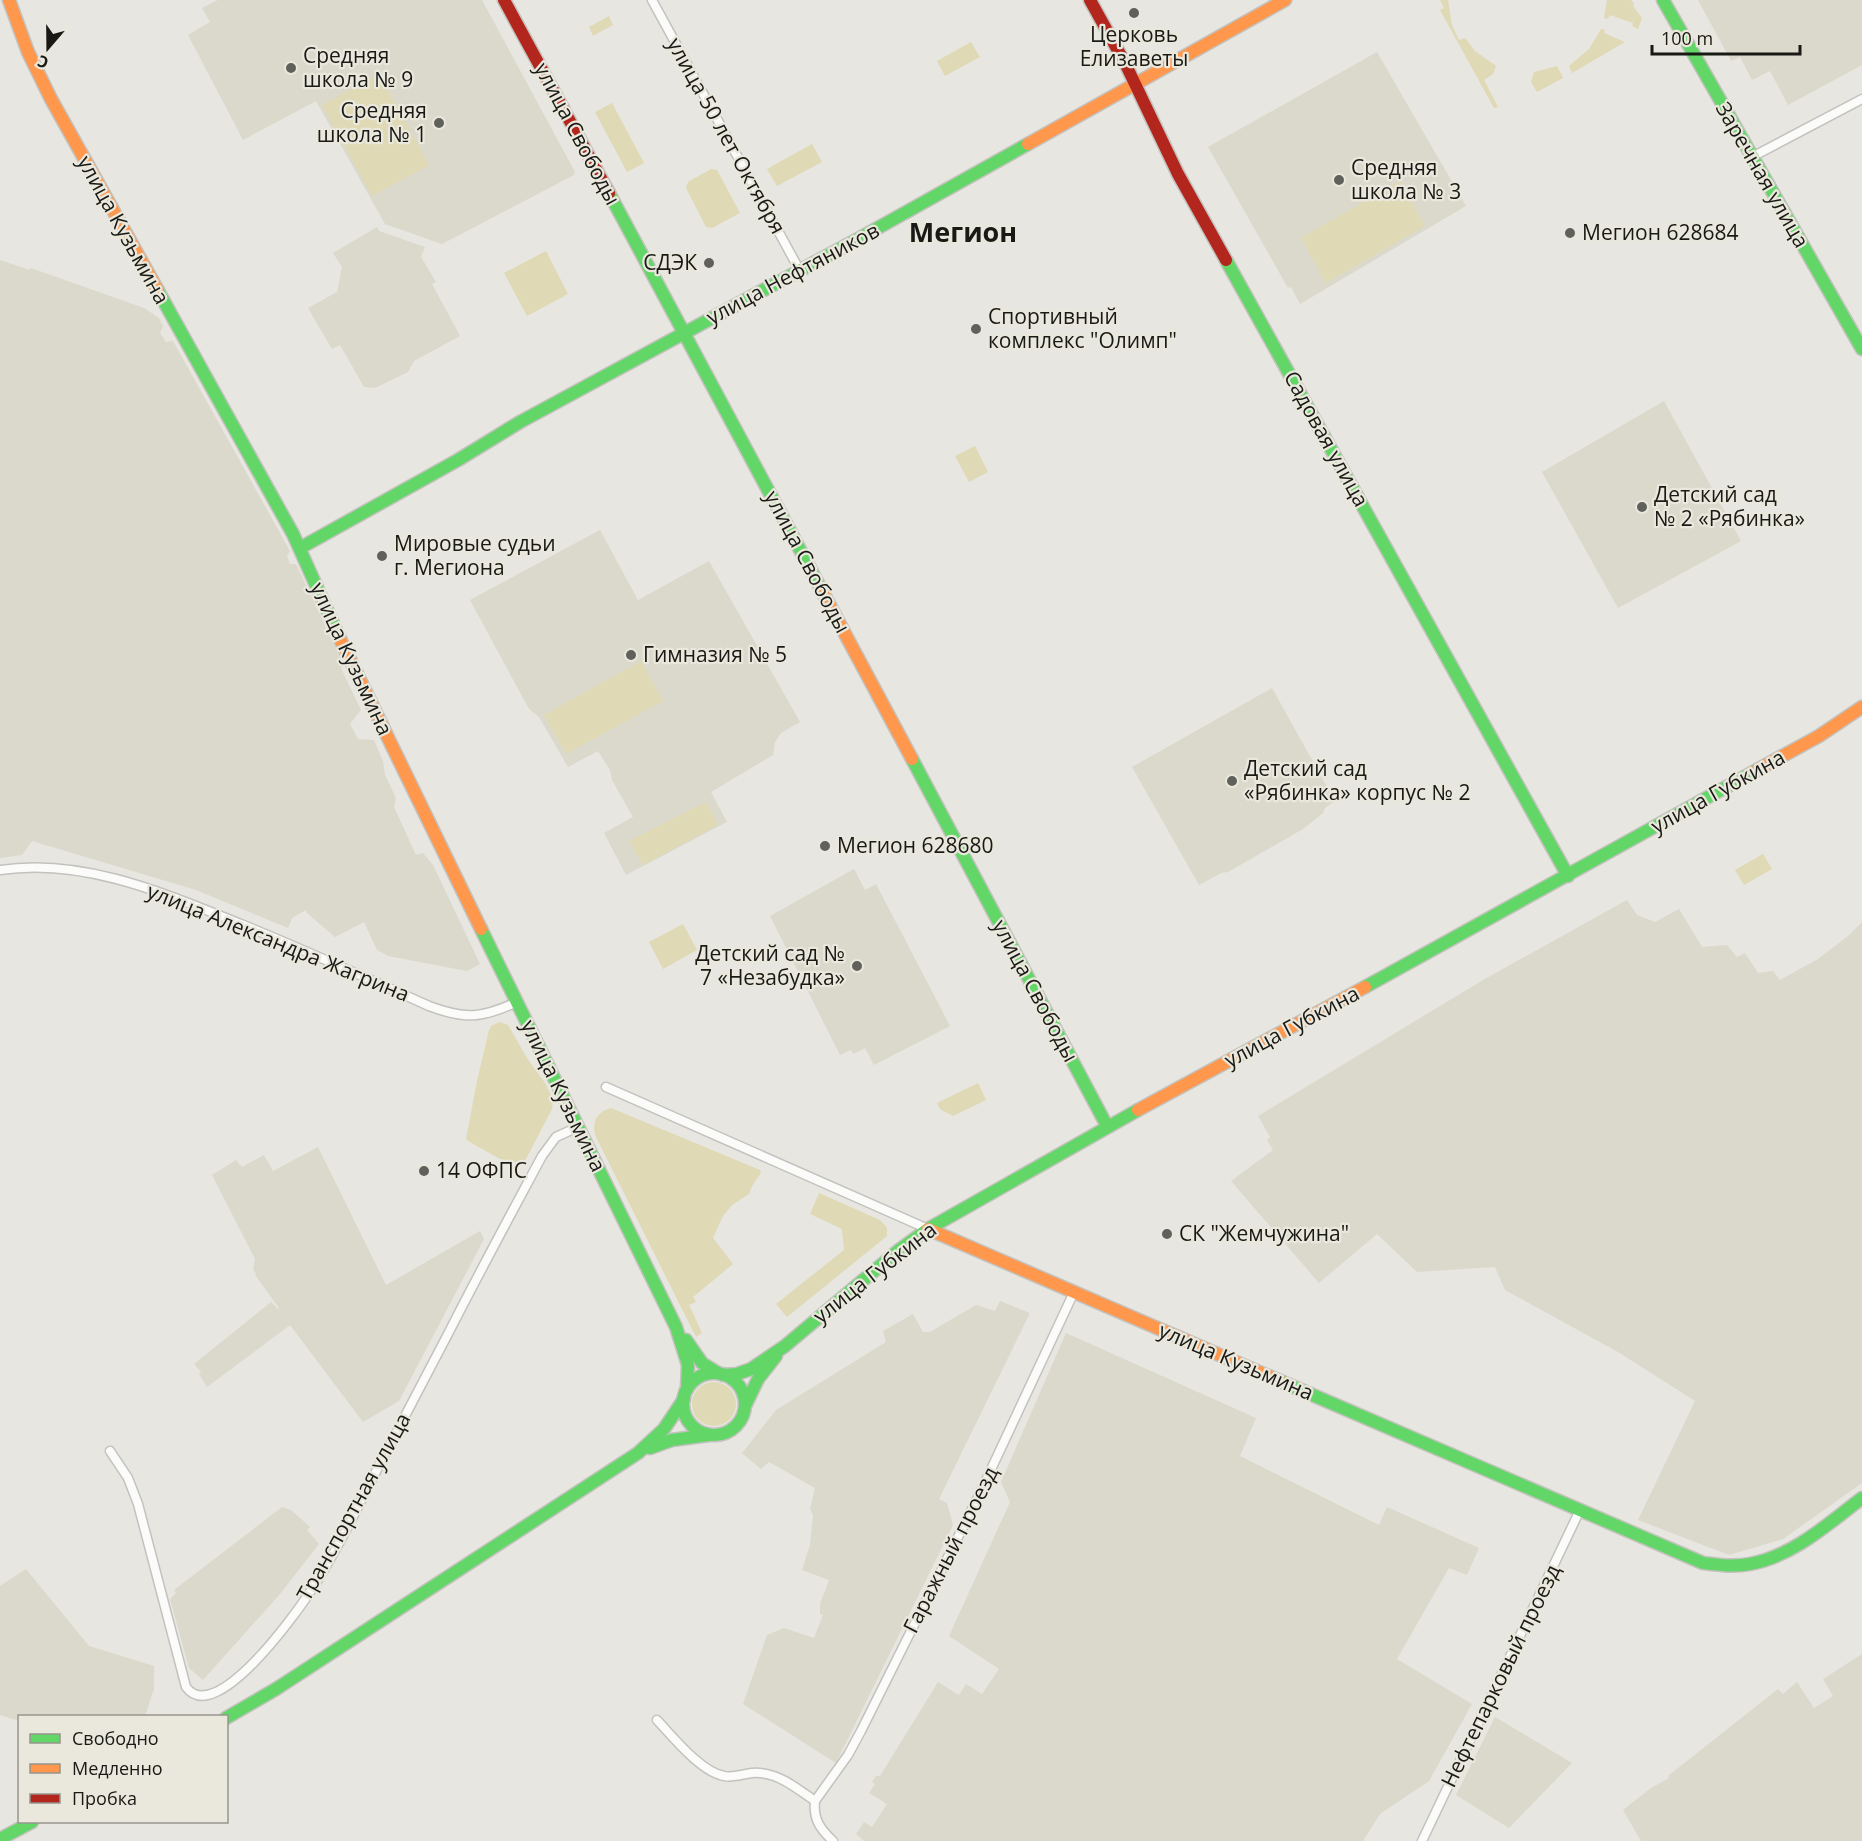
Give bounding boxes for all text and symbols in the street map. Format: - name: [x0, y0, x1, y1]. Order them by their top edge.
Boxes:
- marker: Церковь Елизаветы: [1127, 6, 1141, 20]
- north arrow: [18, 18, 78, 78]
- scale bar: [1652, 18, 1800, 56]
- place label: Церковь Елизаветы: [1080, 20, 1188, 72]
- text: 100 m: [1661, 26, 1713, 50]
- street label: улица 50 лет Октября: [661, 32, 793, 239]
- place label: Средняя школа № 9: [303, 41, 413, 93]
- text: С: [34, 50, 51, 74]
- street label: улица Свободы: [529, 57, 627, 210]
- marker: Средняя школа № 9: [284, 61, 298, 75]
- place label: Средняя школа № 1: [317, 96, 427, 148]
- street label: Заречная улица: [1710, 96, 1816, 253]
- marker: Средняя школа № 1: [432, 116, 446, 130]
- street label: улица Кузьмина: [71, 150, 176, 309]
- place label: Средняя школа № 3: [1351, 153, 1461, 205]
- marker: Средняя школа № 3: [1332, 173, 1346, 187]
- district label: Мегион: [909, 213, 1017, 250]
- street label: улица Нефтяников: [701, 216, 884, 331]
- place label: Мегион 628684: [1582, 218, 1739, 246]
- marker: Мегион 628684: [1563, 226, 1577, 240]
- place label: СДЭК: [643, 248, 697, 276]
- marker: СДЭК: [702, 256, 716, 270]
- place label: Спортивный комплекс "Олимп": [988, 302, 1177, 354]
- marker: Спортивный комплекс "Олимп": [969, 322, 983, 336]
- street label: Садовая улица: [1278, 366, 1376, 511]
- place label: Детский сад № 2 «Рябинка»: [1654, 480, 1805, 532]
- street label: улица Свободы: [759, 485, 857, 638]
- marker: Детский сад № 2 «Рябинка»: [1635, 500, 1649, 514]
- place label: Мировые судьи г. Мегиона: [394, 529, 556, 581]
- marker: Мировые судьи г. Мегиона: [375, 549, 389, 563]
- street label: улица Кузьмина: [304, 578, 400, 740]
- place label: Гимназия № 5: [643, 640, 787, 668]
- marker: Гимназия № 5: [624, 648, 638, 662]
- street label: улица Губкина: [1645, 743, 1790, 840]
- place label: Детский сад «Рябинка» корпус № 2: [1244, 754, 1470, 806]
- marker: Детский сад «Рябинка» корпус № 2: [1225, 774, 1239, 788]
- place label: Мегион 628680: [837, 831, 994, 859]
- marker: Мегион 628680: [818, 839, 832, 853]
- street label: улица Александра Жагрина: [143, 877, 414, 1008]
- street label: улица Свободы: [987, 914, 1085, 1067]
- place label: Детский сад № 7 «Незабудка»: [695, 939, 845, 991]
- marker: Детский сад № 7 «Незабудка»: [850, 959, 864, 973]
- street label: улица Губкина: [1219, 979, 1364, 1074]
- street label: улица Кузьмина: [515, 1015, 613, 1176]
- place label: 14 ОФПС: [436, 1156, 527, 1184]
- marker: 14 ОФПС: [417, 1164, 431, 1178]
- street label: улица Губкина: [807, 1215, 942, 1329]
- place label: СК "Жемчужина": [1179, 1219, 1349, 1247]
- marker: СК "Жемчужина": [1160, 1227, 1174, 1241]
- street label: улица Кузьмина: [1155, 1316, 1318, 1406]
- street label: Транспортная улица: [290, 1408, 416, 1605]
- street label: Гаражный проезд: [896, 1462, 1004, 1638]
- street label: Нефтепарковый проезд: [1434, 1560, 1566, 1792]
- legend: [18, 1715, 228, 1823]
- text: Свободно: [72, 1726, 159, 1750]
- text: Медленно: [72, 1756, 163, 1780]
- text: Пробка: [72, 1786, 137, 1810]

